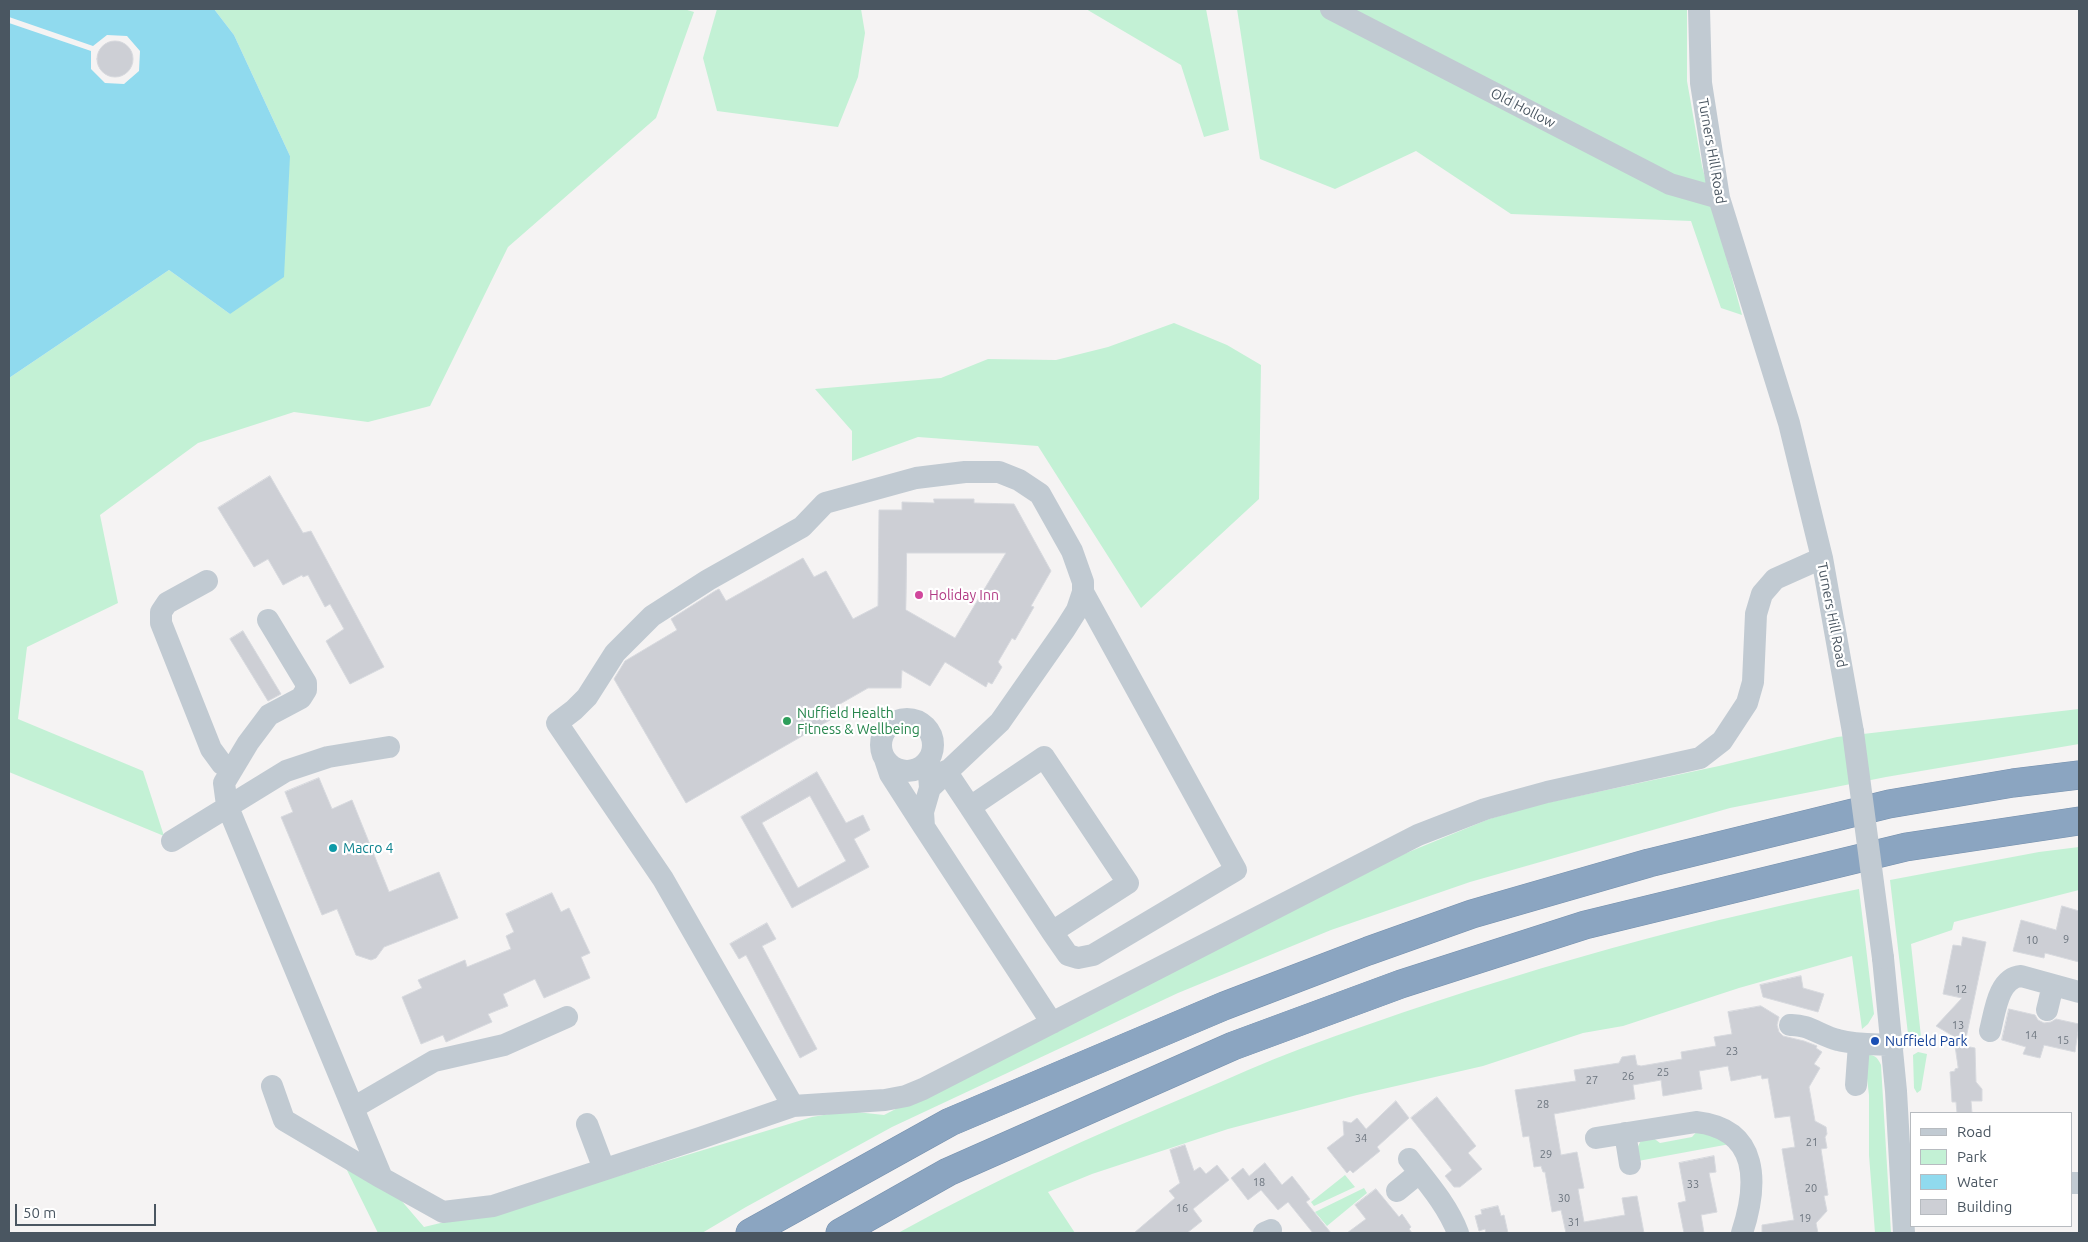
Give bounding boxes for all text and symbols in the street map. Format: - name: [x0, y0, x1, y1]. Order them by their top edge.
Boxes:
- street label: Old Hollow: [1488, 85, 1558, 131]
- street label: Turners Hill Road: [1694, 97, 1730, 205]
- street label: Turners Hill Road: [1814, 561, 1850, 669]
- place label: Holiday Inn: [929, 587, 999, 603]
- marker: Holiday Inn: [913, 589, 925, 601]
- place label: Nuffield Health Fitness & Wellbeing: [797, 705, 920, 738]
- marker: Nuffield Health Fitness & Wellbeing: [781, 715, 793, 727]
- place label: Macro 4: [343, 840, 393, 856]
- marker: Macro 4: [327, 842, 339, 854]
- house number: 9: [2063, 932, 2069, 946]
- house number: 10: [2026, 933, 2038, 947]
- house number: 12: [1955, 982, 1967, 996]
- house number: 13: [1952, 1018, 1964, 1032]
- house number: 14: [2025, 1028, 2037, 1042]
- place label: Nuffield Park: [1885, 1033, 1968, 1049]
- house number: 15: [2057, 1033, 2069, 1047]
- marker: Nuffield Park: [1869, 1035, 1881, 1047]
- house number: 23: [1726, 1044, 1738, 1058]
- house number: 25: [1657, 1065, 1669, 1079]
- house number: 26: [1622, 1069, 1634, 1083]
- house number: 27: [1586, 1073, 1598, 1087]
- house number: 28: [1537, 1097, 1549, 1111]
- legend: [1910, 1112, 2073, 1227]
- text: Road: [1957, 1123, 1992, 1140]
- house number: 34: [1355, 1131, 1367, 1145]
- house number: 21: [1806, 1135, 1818, 1149]
- house number: 29: [1540, 1147, 1552, 1161]
- text: Park: [1957, 1148, 1987, 1165]
- text: Water: [1957, 1173, 1998, 1190]
- house number: 18: [1253, 1175, 1265, 1189]
- house number: 33: [1687, 1177, 1699, 1191]
- house number: 20: [1805, 1181, 1817, 1195]
- house number: 30: [1558, 1191, 1570, 1205]
- scale bar: [18, 1194, 159, 1226]
- text: Building: [1957, 1198, 2012, 1215]
- house number: 16: [1176, 1201, 1188, 1215]
- text: 50 m: [23, 1204, 56, 1221]
- house number: 19: [1799, 1211, 1811, 1225]
- house number: 31: [1568, 1215, 1580, 1229]

